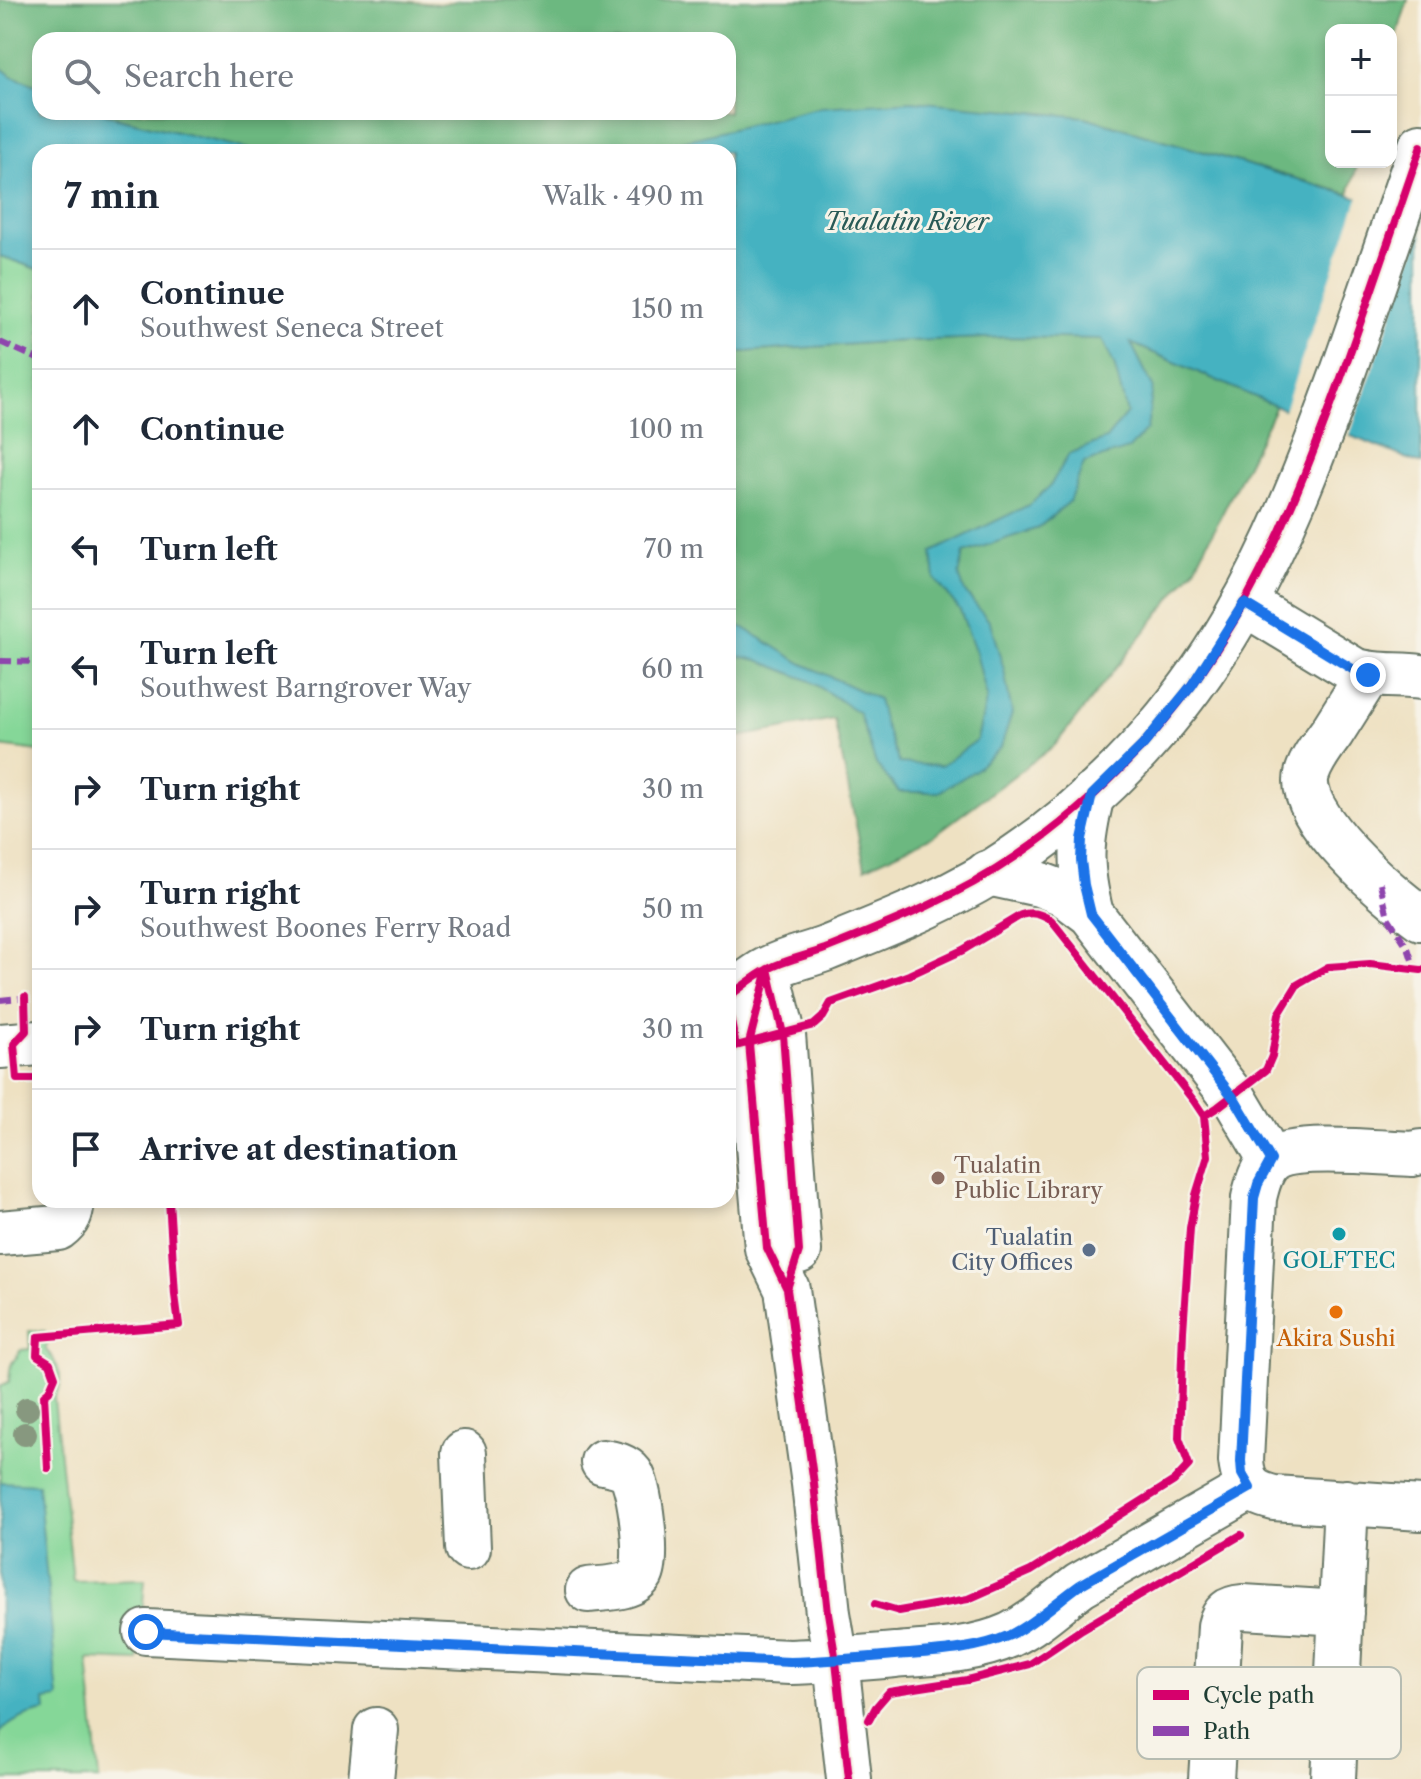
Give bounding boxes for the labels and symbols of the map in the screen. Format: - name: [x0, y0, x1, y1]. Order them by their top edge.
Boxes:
- water label: Tualatin River: [825, 207, 991, 236]
- route end: [1350, 657, 1386, 693]
- place label: Tualatin Public Library: [954, 1152, 1103, 1204]
- marker: Tualatin Public Library: [929, 1169, 947, 1187]
- place label: Tualatin City Offices: [951, 1224, 1073, 1276]
- marker: GOLFTEC: [1330, 1225, 1348, 1243]
- marker: Tualatin City Offices: [1080, 1241, 1098, 1259]
- place label: GOLFTEC: [1282, 1247, 1396, 1274]
- marker: Akira Sushi: [1327, 1303, 1345, 1321]
- place label: Akira Sushi: [1276, 1325, 1396, 1352]
- route start: [128, 1614, 164, 1650]
- legend: [1137, 1667, 1401, 1759]
- text: Cycle path: [1203, 1682, 1315, 1709]
- text: Path: [1203, 1718, 1251, 1745]

